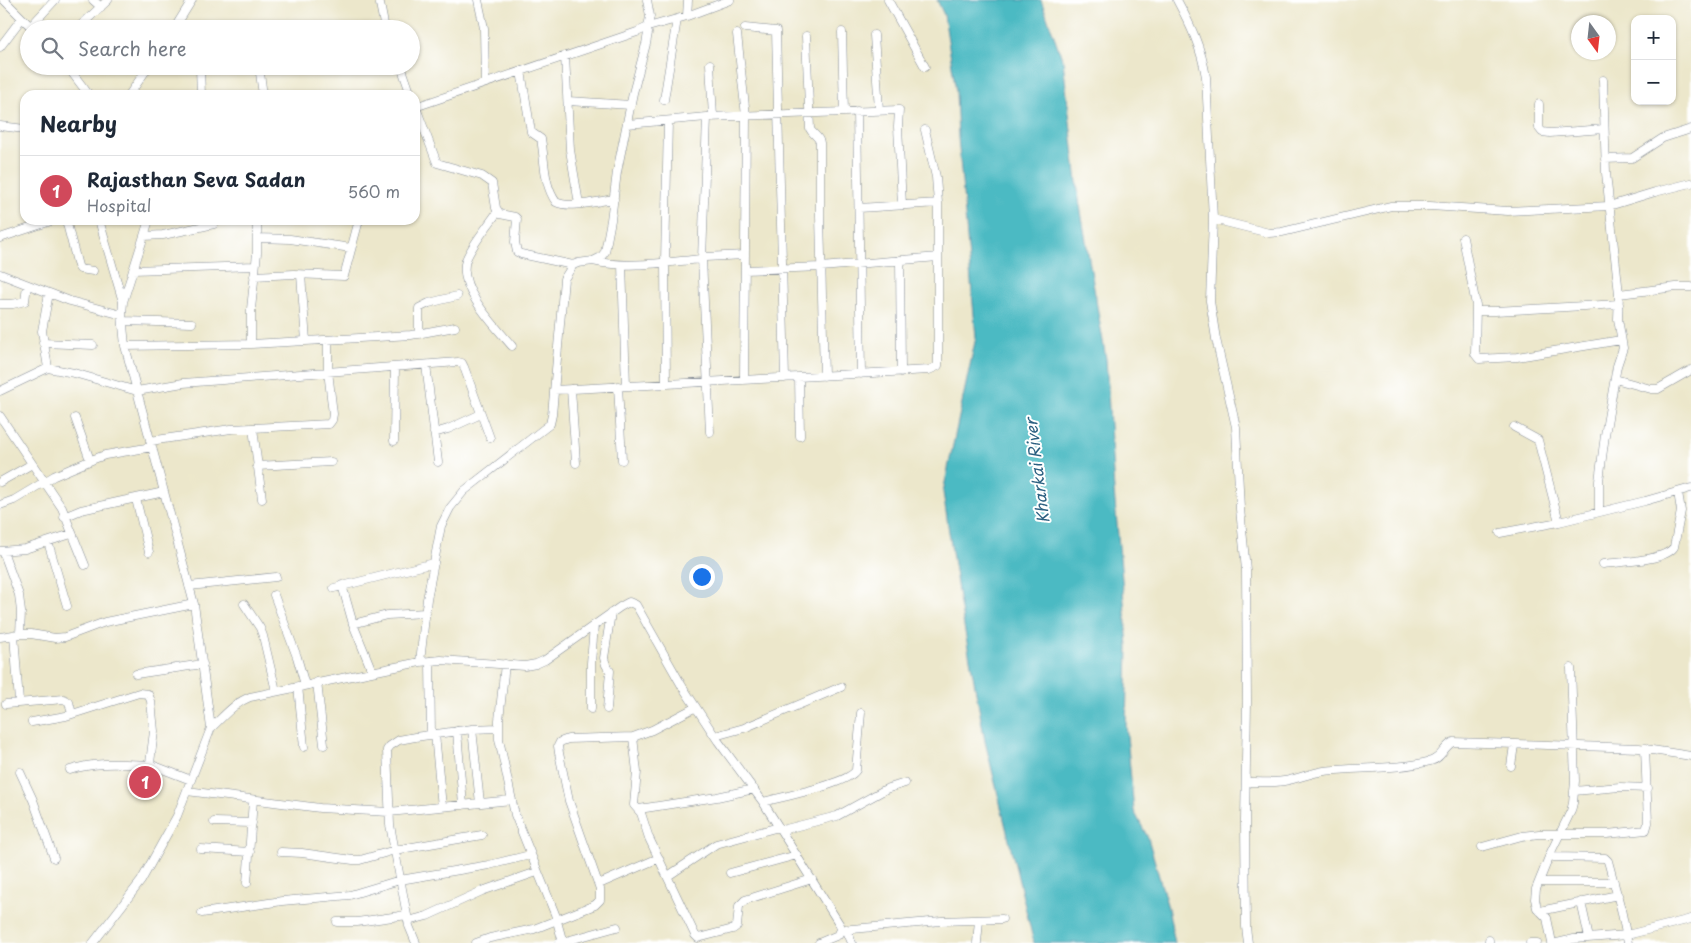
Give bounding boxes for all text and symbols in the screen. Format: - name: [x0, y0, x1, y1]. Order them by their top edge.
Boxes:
- north arrow: [1571, 15, 1616, 60]
- map controls: [1631, 15, 1676, 105]
- button: +: [1631, 15, 1676, 60]
- search box: [20, 20, 420, 75]
- icon: search: [38, 34, 66, 62]
- text: Search here: [78, 34, 187, 62]
- button: −: [1631, 60, 1676, 105]
- text: Nearby: [40, 107, 117, 139]
- text: Rajasthan Seva Sadan: [87, 165, 305, 193]
- text: 1: [52, 179, 60, 203]
- text: 560 m: [348, 179, 400, 203]
- text: Hospital: [87, 193, 151, 217]
- water label: Kharkai River: [1017, 415, 1054, 525]
- your location: [689, 564, 715, 590]
- pin: 1: [129, 763, 161, 801]

